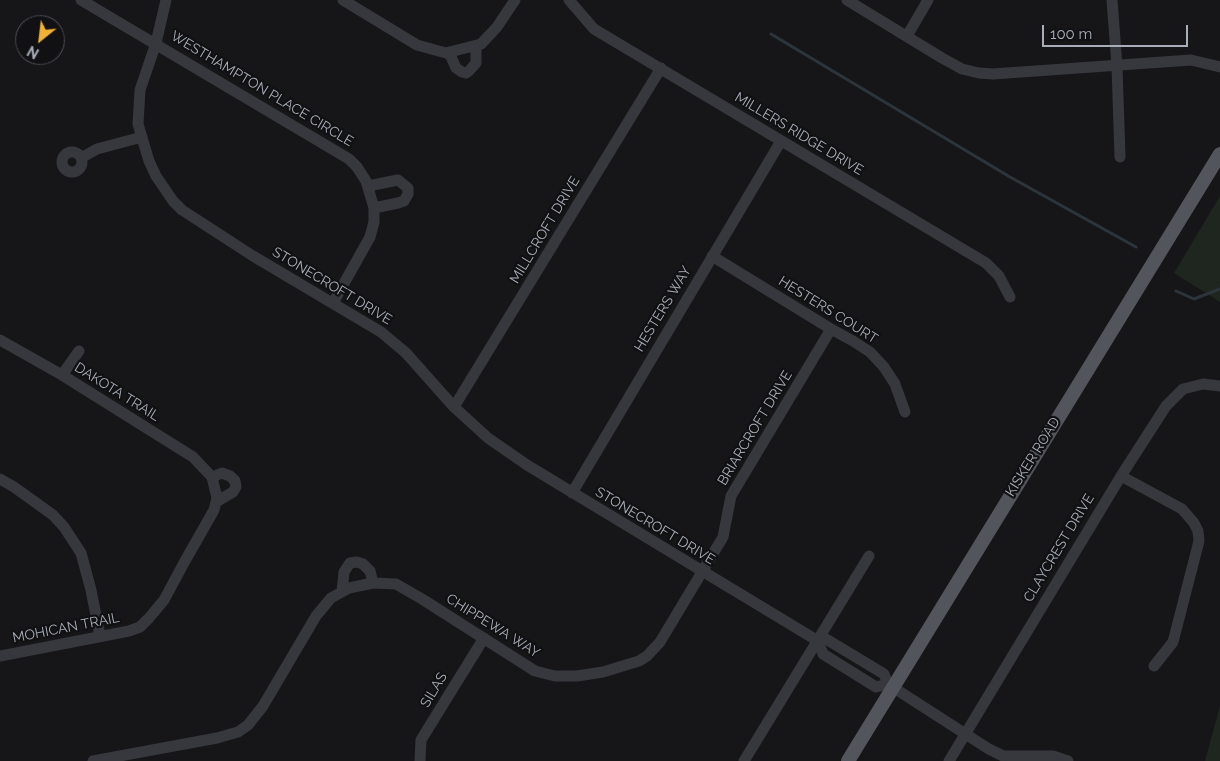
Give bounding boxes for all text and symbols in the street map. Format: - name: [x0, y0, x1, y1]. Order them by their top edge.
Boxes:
- north arrow: [15, 15, 65, 65]
- scale bar: [1045, 15, 1191, 47]
- text: 100 m: [1050, 25, 1092, 43]
- street label: WESTHAMPTON PLACE CIRCLE: [168, 28, 356, 150]
- text: N: [25, 43, 42, 62]
- street label: MILLERS RIDGE DRIVE: [732, 89, 866, 179]
- street label: MILLCROFT DRIVE: [506, 173, 584, 287]
- street label: STONECROFT DRIVE: [269, 244, 395, 328]
- street label: HESTERS WAY: [631, 263, 695, 355]
- street label: HESTERS COURT: [775, 273, 881, 347]
- street label: DAKOTA TRAIL: [71, 359, 163, 425]
- street label: BRIARCROFT DRIVE: [714, 368, 796, 488]
- street label: KISKER ROAD: [1002, 414, 1064, 500]
- street label: STONECROFT DRIVE: [592, 484, 718, 568]
- street label: CLAYCREST DRIVE: [1020, 491, 1098, 605]
- street label: CHIPPEWA WAY: [443, 590, 543, 662]
- street label: MOHICAN TRAIL: [11, 609, 121, 647]
- street label: SILAS: [417, 669, 451, 711]

